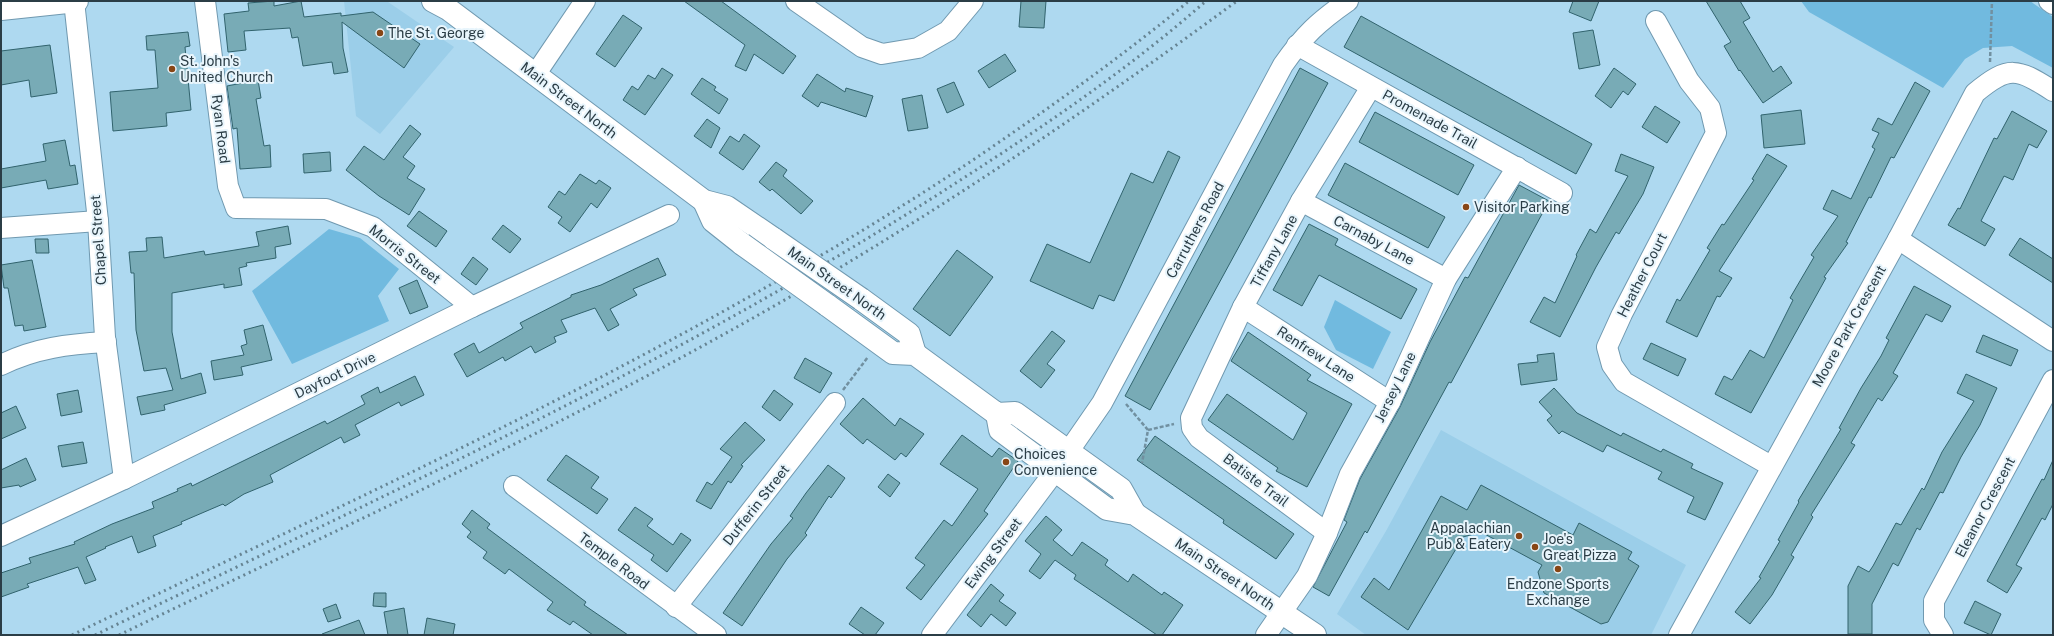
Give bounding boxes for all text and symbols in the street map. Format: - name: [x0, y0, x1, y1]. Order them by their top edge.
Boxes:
- place label: The St. George: [388, 25, 484, 41]
- marker: The St. George: [375, 28, 385, 38]
- place label: St. John's United Church: [180, 53, 273, 85]
- street label: Main Street North: [518, 59, 620, 141]
- marker: St. John's United Church: [167, 64, 177, 74]
- street label: Promenade Trail: [1380, 86, 1480, 152]
- street label: Ryan Road: [209, 94, 233, 164]
- street label: Carruthers Road: [1163, 179, 1227, 281]
- street label: Chapel Street: [87, 194, 109, 286]
- place label: Visitor Parking: [1474, 199, 1570, 215]
- marker: Visitor Parking: [1461, 202, 1471, 212]
- street label: Tiffany Lane: [1247, 212, 1301, 290]
- street label: Carnaby Lane: [1331, 212, 1417, 268]
- street label: Morris Street: [366, 221, 444, 287]
- street label: Heather Court: [1614, 230, 1670, 320]
- street label: Main Street North: [785, 243, 889, 323]
- street label: Moore Park Crescent: [1809, 262, 1889, 390]
- street label: Renfrew Lane: [1274, 323, 1358, 385]
- street label: Dayfoot Drive: [292, 348, 378, 402]
- street label: Jersey Lane: [1371, 349, 1419, 425]
- place label: Choices Convenience: [1014, 446, 1097, 478]
- street label: Batiste Trail: [1220, 450, 1292, 510]
- street label: Eleanor Crescent: [1952, 454, 2018, 560]
- marker: Choices Convenience: [1001, 457, 1011, 467]
- street label: Dufferin Street: [720, 462, 792, 548]
- street label: Ewing Street: [961, 515, 1025, 591]
- place label: Appalachian Pub & Eatery: [1427, 520, 1511, 552]
- street label: Temple Road: [576, 529, 652, 593]
- marker: Appalachian Pub & Eatery: [1514, 531, 1524, 541]
- place label: Joe's Great Pizza: [1543, 531, 1617, 563]
- street label: Main Street North: [1172, 535, 1278, 613]
- marker: Joe's Great Pizza: [1530, 542, 1540, 552]
- marker: Endzone Sports Exchange: [1553, 564, 1563, 574]
- place label: Endzone Sports Exchange: [1507, 576, 1609, 608]

